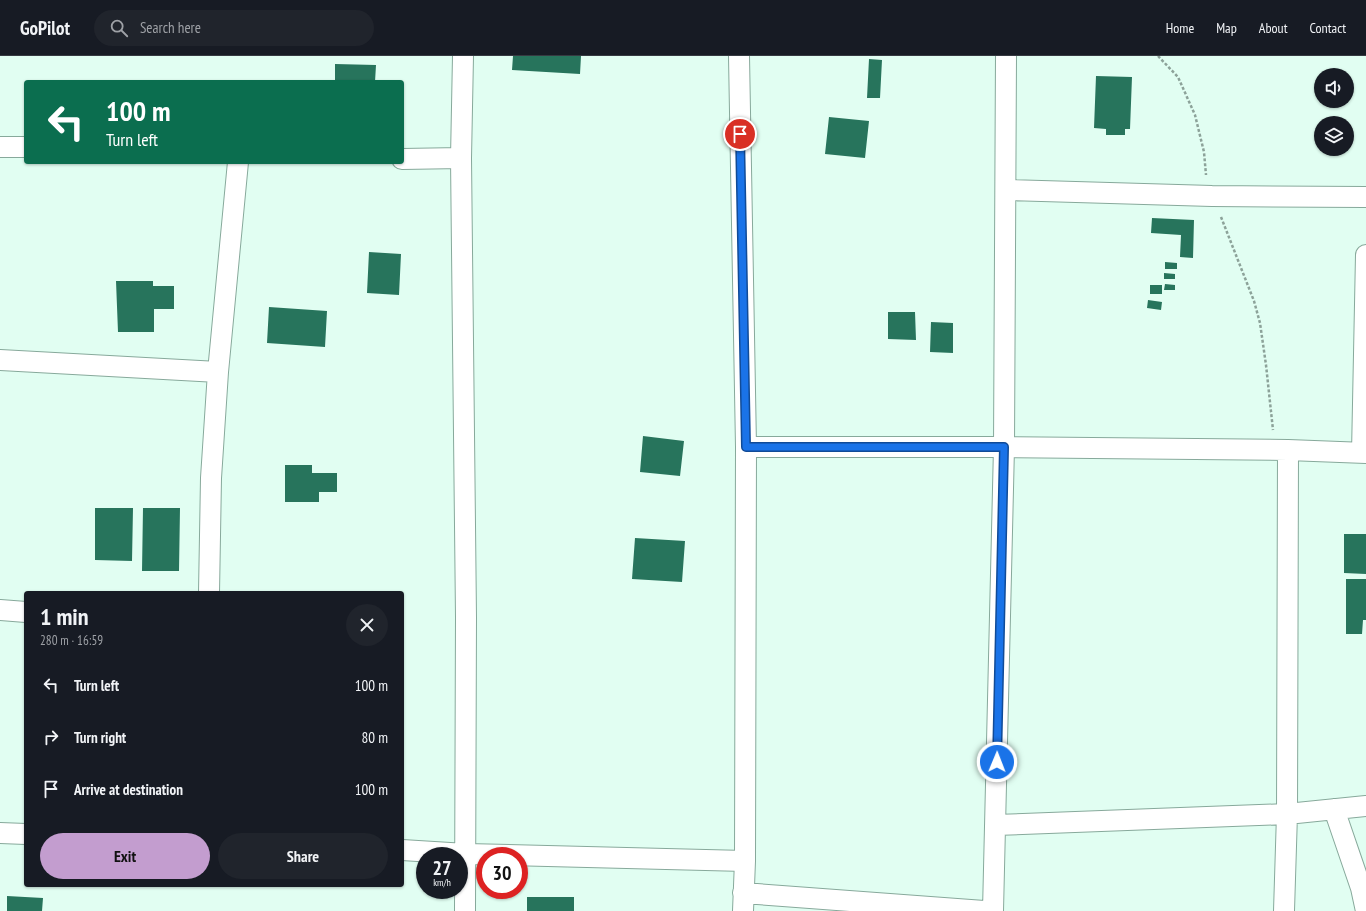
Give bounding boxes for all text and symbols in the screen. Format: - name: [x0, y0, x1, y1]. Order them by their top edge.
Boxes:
- search box: [94, 10, 374, 46]
- text: GoPilot: [20, 16, 70, 40]
- icon: search: [108, 17, 130, 39]
- text: Search here: [140, 18, 201, 37]
- text: Home: [1166, 19, 1194, 37]
- text: Map: [1216, 19, 1237, 37]
- text: About: [1259, 19, 1288, 37]
- text: Contact: [1310, 19, 1346, 37]
- map controls: [1314, 68, 1354, 156]
- button: sound: [1314, 68, 1354, 108]
- text: 100 m: [106, 92, 170, 129]
- icon: left: [40, 96, 92, 148]
- button: layers: [1314, 116, 1354, 156]
- pin: [723, 117, 757, 151]
- icon: arrive: [729, 123, 751, 145]
- text: Turn left: [106, 128, 158, 151]
- text: 1 min: [40, 601, 88, 632]
- button: close: [346, 604, 388, 646]
- text: 280 m · 16:59: [40, 632, 103, 649]
- icon: left: [40, 674, 62, 696]
- text: Turn left: [74, 676, 119, 695]
- text: 100 m: [355, 676, 388, 695]
- icon: right: [40, 726, 62, 748]
- text: Turn right: [74, 728, 126, 747]
- text: 80 m: [362, 728, 388, 747]
- position arrow: [976, 741, 1018, 783]
- icon: arrive: [40, 778, 62, 800]
- text: Arrive at destination: [74, 780, 183, 799]
- text: 100 m: [355, 780, 388, 799]
- button: Exit: [40, 833, 210, 879]
- button: Share: [218, 833, 388, 879]
- speed limit sign: 30: [476, 847, 528, 899]
- text: 27: [432, 855, 452, 881]
- text: km/h: [433, 876, 451, 889]

